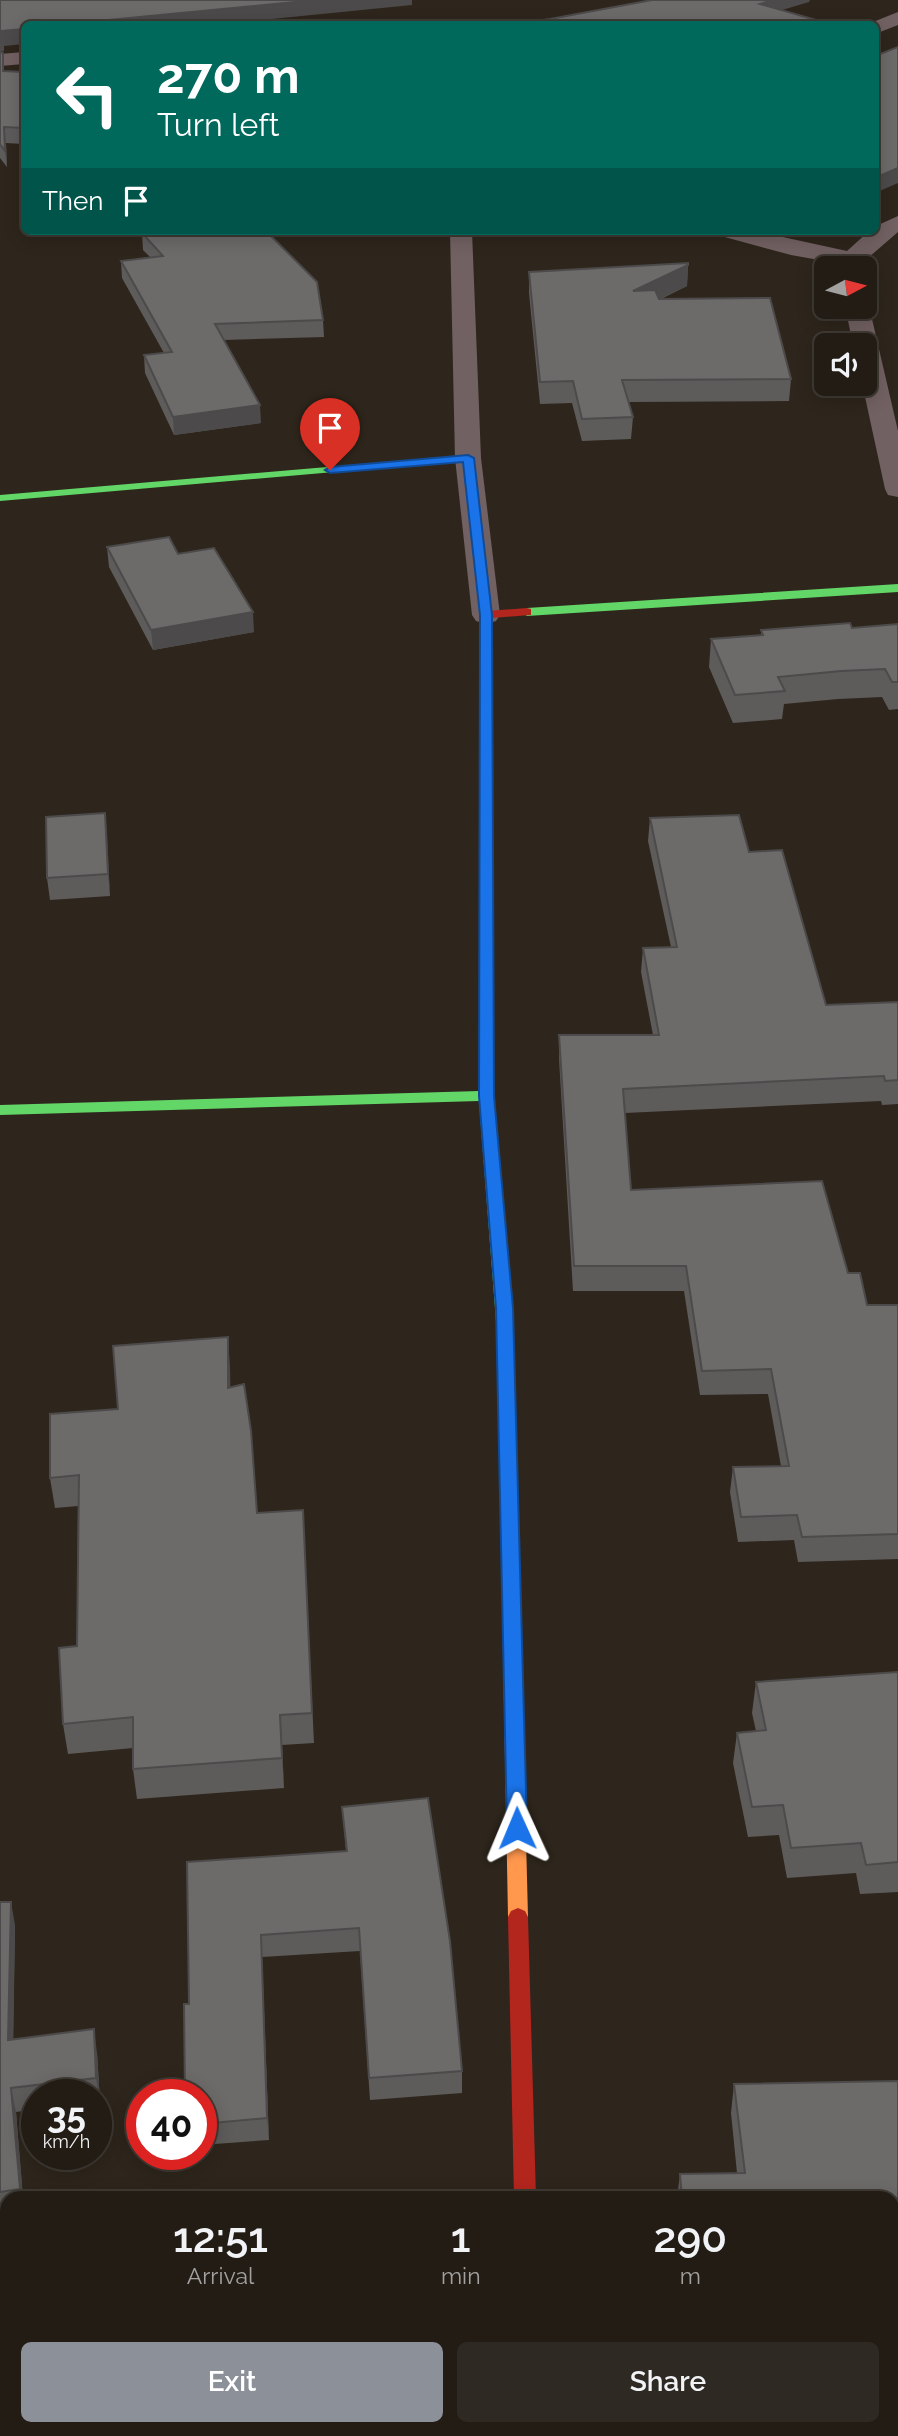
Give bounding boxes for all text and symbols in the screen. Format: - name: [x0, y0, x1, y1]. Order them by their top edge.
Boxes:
- text: 270 m: [157, 47, 300, 104]
- icon: left: [42, 49, 133, 140]
- text: Turn left: [157, 106, 279, 143]
- icon: arrive: [117, 182, 155, 220]
- text: Then: [42, 186, 103, 216]
- north arrow: [814, 256, 877, 318]
- map controls: [814, 256, 877, 396]
- button: sound: [814, 333, 877, 396]
- pin: [300, 398, 360, 470]
- icon: arrive: [311, 409, 349, 447]
- position arrow: [480, 1791, 554, 1865]
- speed limit sign: 40: [126, 2079, 217, 2170]
- text: 35: [47, 2095, 86, 2136]
- text: km/h: [43, 2131, 90, 2152]
- text: 12:51: [173, 2213, 268, 2262]
- text: 1: [451, 2213, 471, 2262]
- text: 290: [653, 2213, 727, 2262]
- text: Arrival: [187, 2262, 254, 2289]
- text: min: [441, 2262, 481, 2289]
- text: m: [680, 2262, 701, 2289]
- button: Exit: [21, 2342, 443, 2422]
- button: Share: [457, 2342, 879, 2422]

